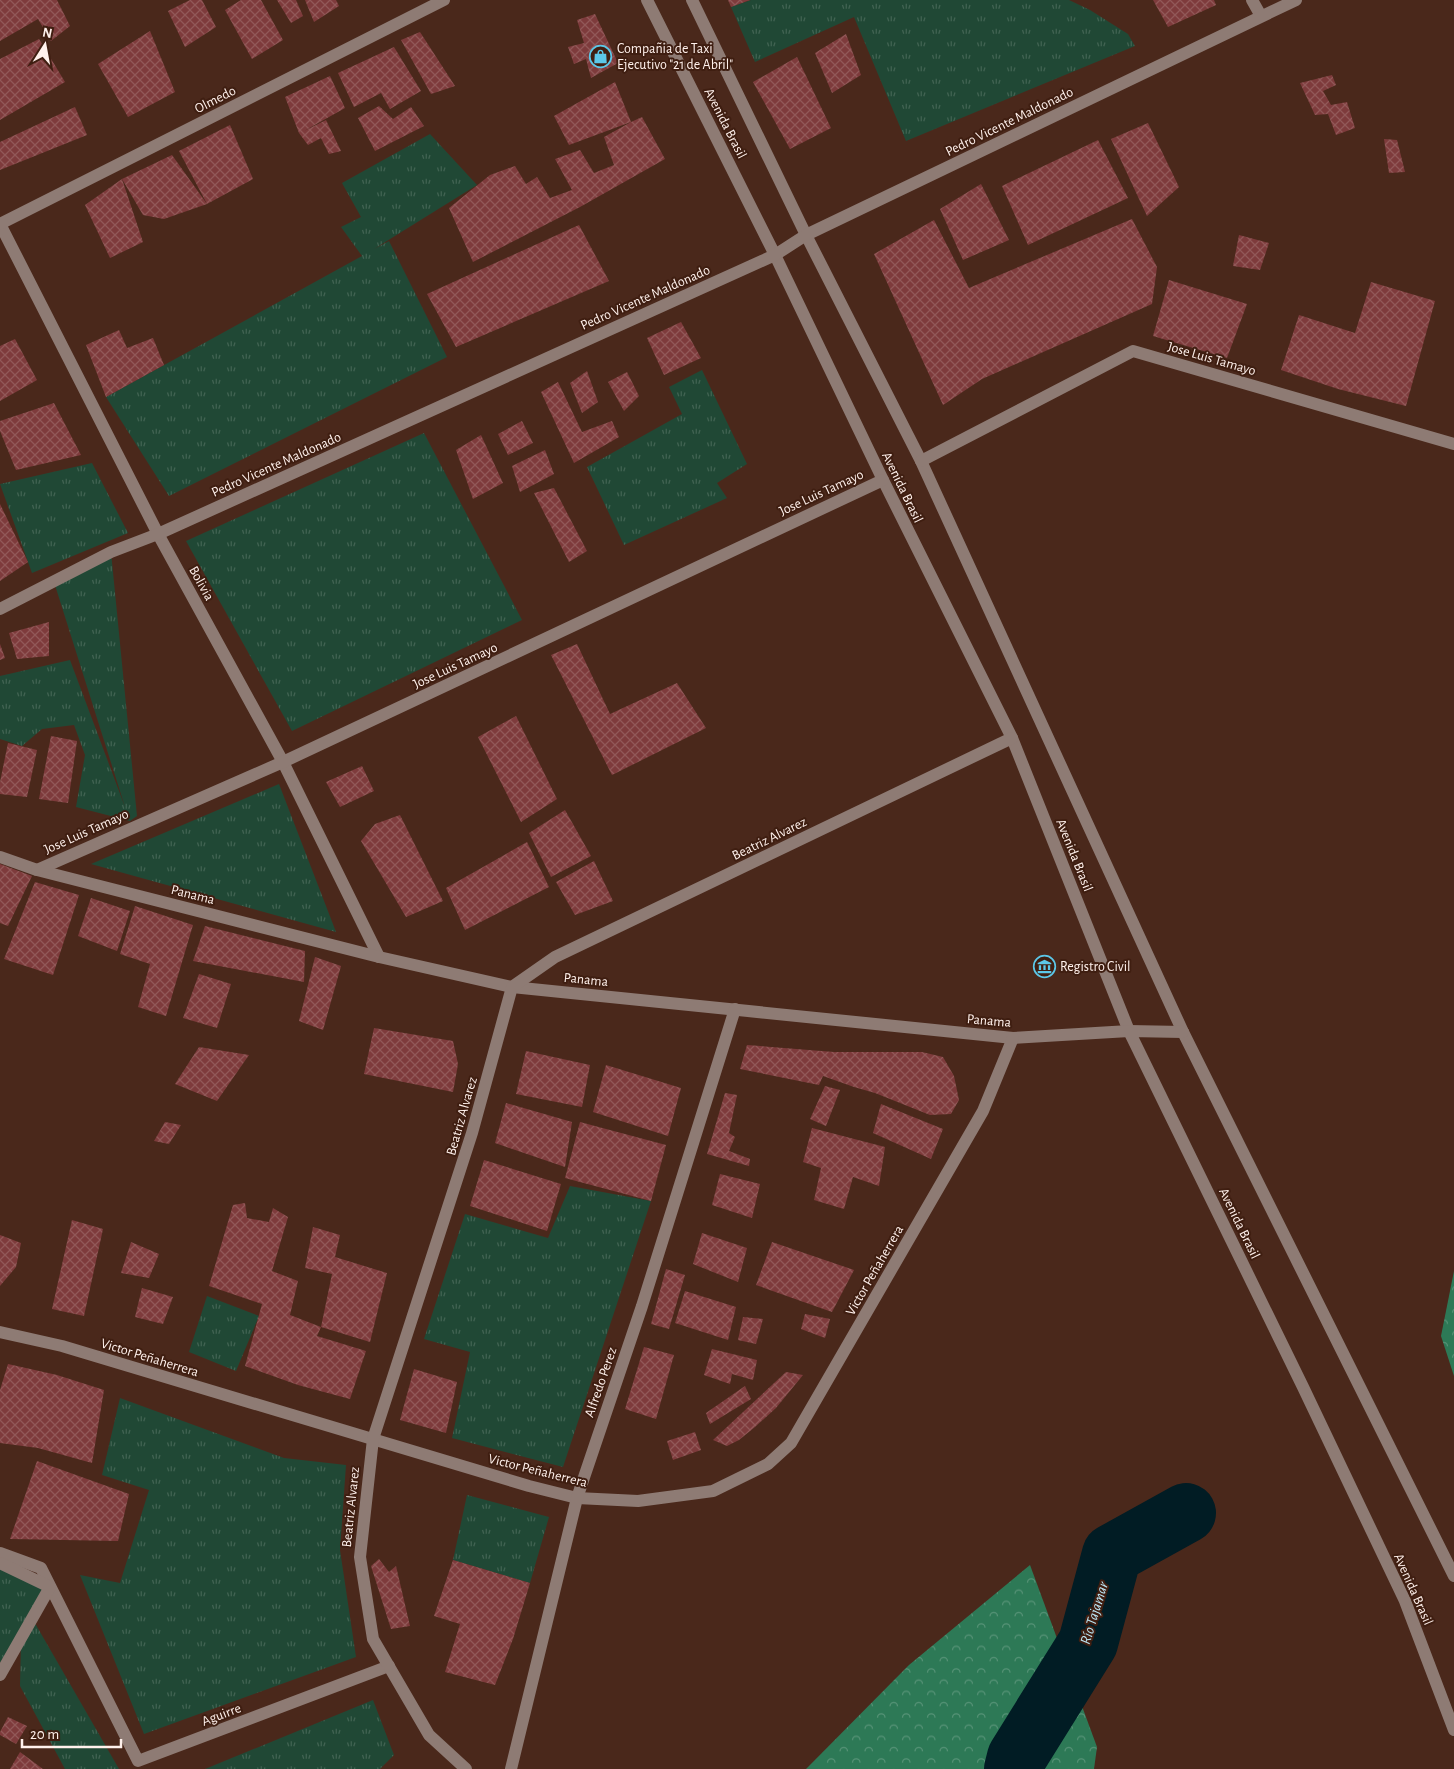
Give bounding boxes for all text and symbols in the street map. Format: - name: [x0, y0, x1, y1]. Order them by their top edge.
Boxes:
- north arrow: [20, 20, 70, 70]
- text: N: [41, 25, 53, 41]
- place label: Compañia de Taxi Ejecutivo "21 de Abril": [617, 42, 733, 72]
- shop icon: Compañia de Taxi Ejecutivo "21 de Abril": [589, 44, 613, 68]
- street label: Olmedo: [193, 84, 238, 116]
- street label: Pedro Vicente Maldonado: [943, 85, 1076, 159]
- street label: Avenida Brasil: [701, 86, 749, 161]
- street label: Pedro Vicente Maldonado: [579, 263, 712, 333]
- street label: Jose Luis Tamayo: [1166, 340, 1258, 378]
- street label: Pedro Vicente Maldonado: [210, 430, 343, 500]
- street label: Avenida Brasil: [879, 450, 925, 525]
- street label: Jose Luis Tamayo: [777, 467, 866, 519]
- street label: Bolivia: [186, 564, 216, 603]
- street label: Jose Luis Tamayo: [411, 640, 500, 692]
- street label: Jose Luis Tamayo: [42, 807, 131, 857]
- street label: Beatriz Alvarez: [730, 815, 809, 863]
- street label: Avenida Brasil: [1053, 817, 1095, 894]
- street label: Panama: [169, 883, 217, 907]
- museum icon: Registro Civil: [1032, 954, 1056, 978]
- place label: Registro Civil: [1060, 960, 1131, 974]
- street label: Panama: [563, 971, 609, 989]
- street label: Panama: [966, 1012, 1012, 1030]
- street label: Beatriz Alvarez: [444, 1075, 480, 1157]
- street label: Avenida Brasil: [1216, 1186, 1262, 1261]
- street label: Victor Peñaherrera: [843, 1223, 907, 1318]
- street label: Victor Peñaherrera: [99, 1336, 201, 1380]
- street label: Alfredo Perez: [582, 1345, 620, 1419]
- street label: Victor Peñaherrera: [487, 1452, 589, 1490]
- street label: Beatriz Alvarez: [340, 1466, 362, 1548]
- street label: Avenida Brasil: [1391, 1551, 1435, 1627]
- water label: Río Tajamar: [1078, 1579, 1111, 1646]
- street label: Aguirre: [200, 1701, 243, 1729]
- scale bar: [22, 1716, 121, 1748]
- text: 20 m: [30, 1727, 59, 1742]

